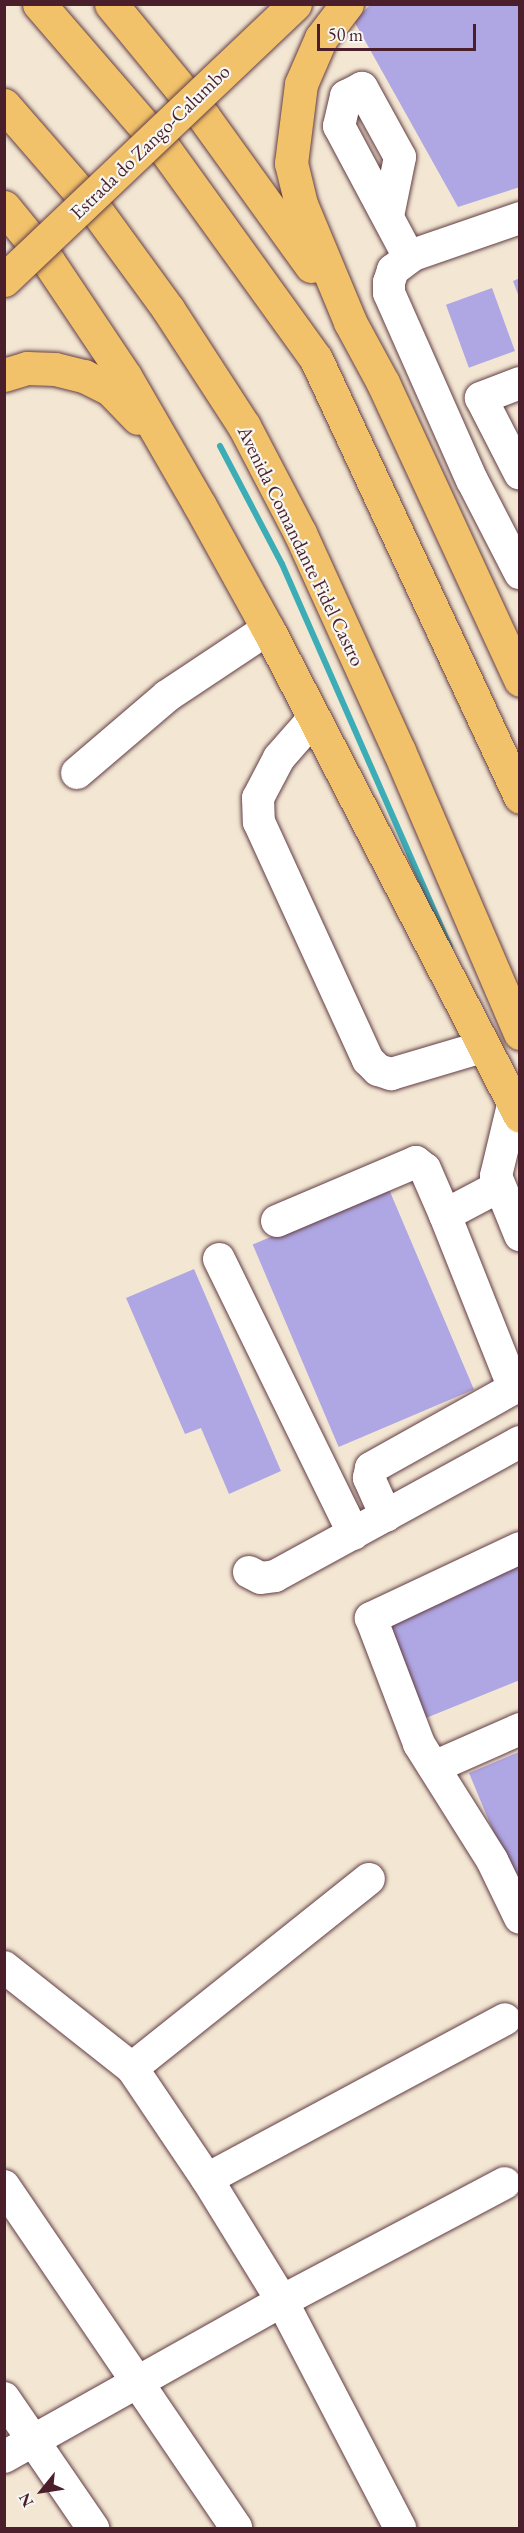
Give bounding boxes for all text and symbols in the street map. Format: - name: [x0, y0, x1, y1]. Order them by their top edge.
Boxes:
- scale bar: [320, 12, 479, 50]
- text: 50 m: [328, 23, 363, 46]
- street label: Estrada do Zango-Calumbo: [65, 59, 235, 225]
- street label: Avenida Comandante Fidel Castro: [232, 422, 370, 670]
- north arrow: [12, 2461, 72, 2521]
- text: N: [14, 2489, 38, 2511]

